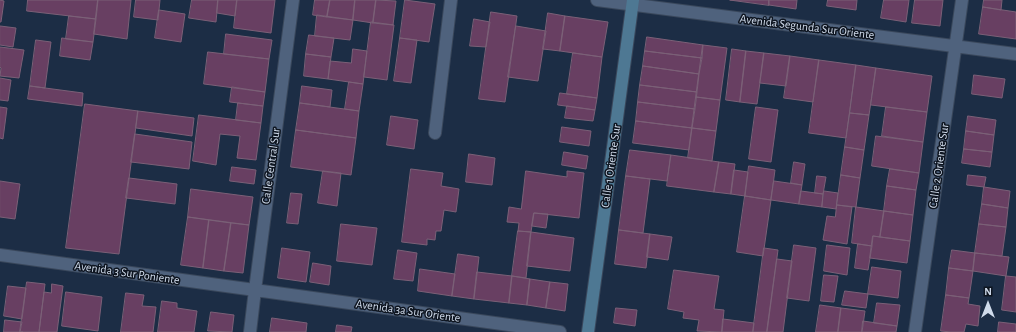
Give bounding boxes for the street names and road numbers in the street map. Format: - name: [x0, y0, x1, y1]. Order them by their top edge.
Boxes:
- street label: Avenida Segunda Sur Oriente: [739, 12, 875, 42]
- street label: Calle 1 Oriente Sur: [598, 123, 624, 209]
- street label: Calle 2 Oriente Sur: [926, 123, 952, 209]
- street label: Calle Central Sur: [259, 127, 283, 205]
- street label: Avenida 3 Sur Poniente: [74, 258, 180, 288]
- street label: Avenida 3a Sur Oriente: [355, 297, 461, 325]

